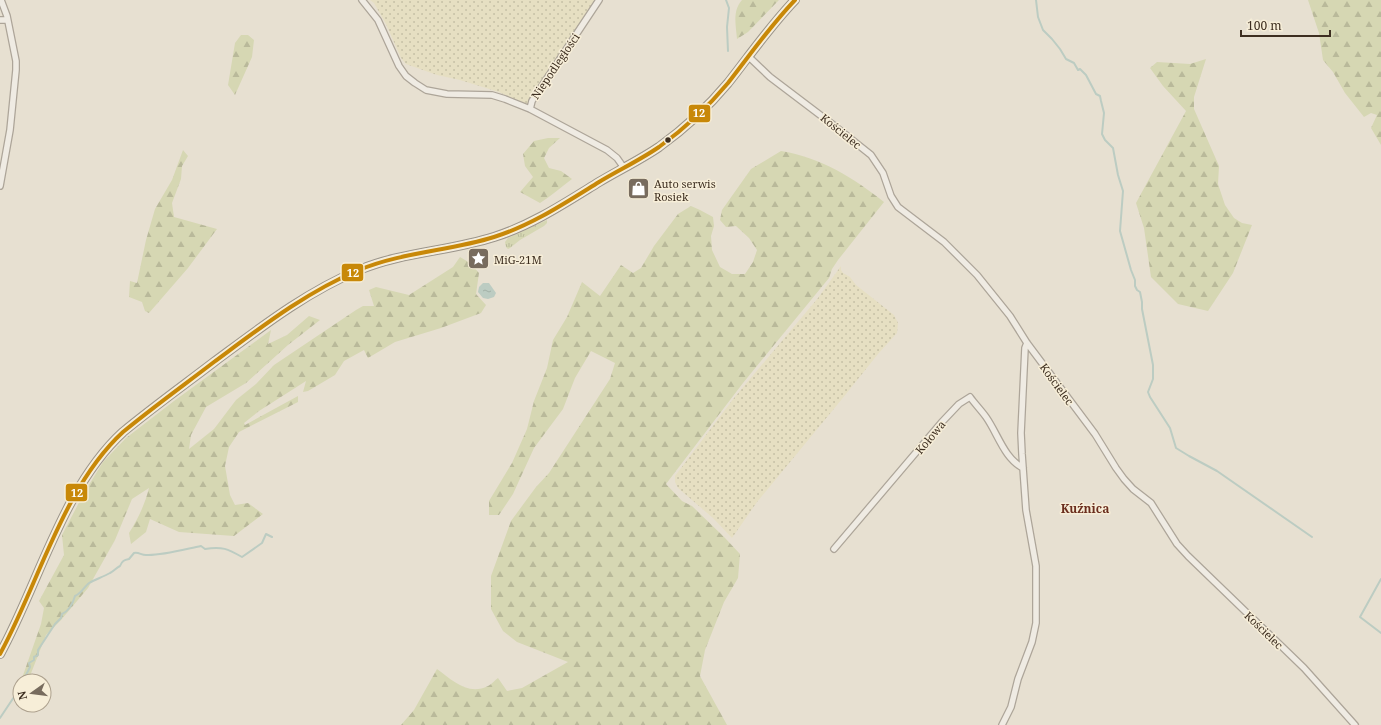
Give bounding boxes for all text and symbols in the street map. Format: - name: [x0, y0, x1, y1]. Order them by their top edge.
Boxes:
- scale bar: [1241, 12, 1330, 38]
- text: 100 m: [1247, 17, 1282, 34]
- street label: Niepodległości: [527, 30, 583, 102]
- line badge: 12: [688, 104, 711, 123]
- text: 12: [693, 105, 705, 120]
- street label: Kościelec: [818, 110, 864, 152]
- unlabelled marker: [663, 135, 673, 145]
- shop icon: Auto serwis Rosiek: [626, 176, 652, 202]
- place label: Auto serwis Rosiek: [654, 176, 716, 204]
- place icon: MiG-21M: [465, 246, 491, 272]
- place label: MiG-21M: [494, 252, 542, 267]
- line badge: 12: [341, 263, 364, 282]
- text: 12: [347, 265, 359, 280]
- street label: Kościelec: [1037, 360, 1077, 408]
- street label: Kołowa: [912, 417, 948, 457]
- line badge: 12: [65, 483, 88, 502]
- text: 12: [71, 485, 83, 500]
- district label: Kuźnica: [1061, 500, 1109, 517]
- street label: Kościelec: [1241, 608, 1287, 652]
- north arrow: [12, 673, 52, 713]
- text: N: [13, 689, 30, 702]

